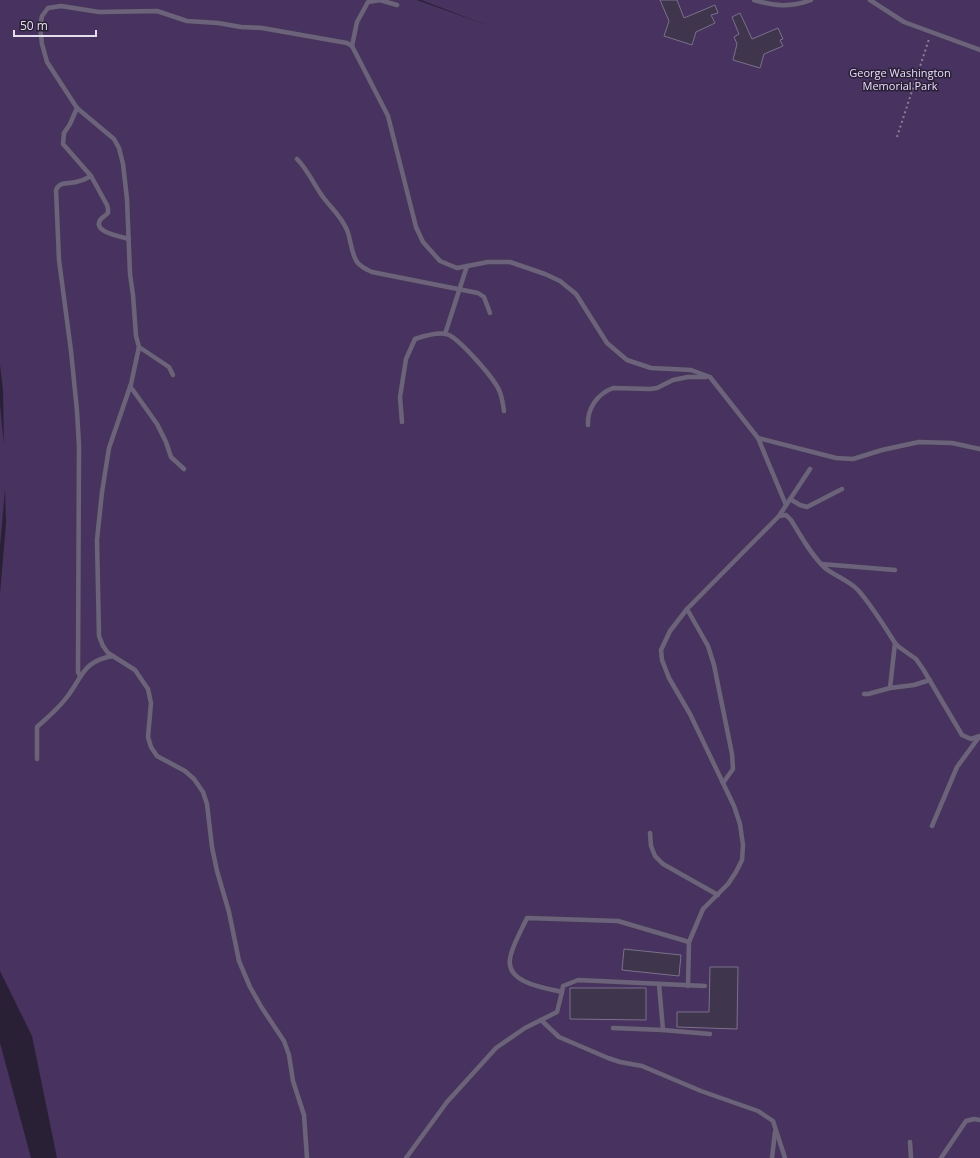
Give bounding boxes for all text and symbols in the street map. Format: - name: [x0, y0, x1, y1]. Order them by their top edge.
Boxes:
- scale bar: [14, 12, 96, 38]
- text: 50 m: [20, 17, 48, 34]
- park label: George Washington Memorial Park: [849, 65, 951, 93]

